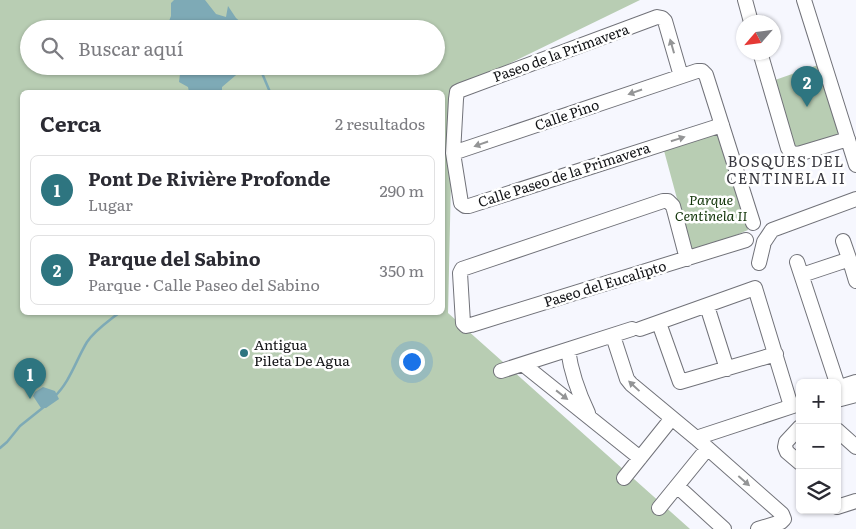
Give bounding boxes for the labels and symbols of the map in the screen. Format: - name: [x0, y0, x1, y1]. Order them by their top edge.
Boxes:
- north arrow: [736, 15, 781, 60]
- street label: Paseo de la Primavera: [490, 18, 632, 86]
- one-way arrow: [668, 39, 676, 54]
- pin: 2: [791, 66, 823, 107]
- one-way arrow: [627, 89, 642, 96]
- street label: Calle Pino: [532, 94, 602, 134]
- one-way arrow: [670, 135, 685, 142]
- street label: Calle Paseo de la Primavera: [475, 137, 653, 211]
- one-way arrow: [473, 140, 488, 148]
- district label: BOSQUES DEL CENTINELA II: [726, 149, 846, 189]
- park label: Parque Centinela II: [675, 189, 747, 225]
- street label: Paseo del Eucalipto: [541, 255, 668, 311]
- place label: Antigua Pileta De Agua: [254, 334, 350, 370]
- marker: Antigua Pileta De Agua: [238, 347, 250, 359]
- your location: [399, 349, 425, 375]
- pin: 1: [14, 358, 46, 399]
- one-way arrow: [628, 381, 641, 392]
- one-way arrow: [555, 389, 568, 400]
- one-way arrow: [737, 475, 750, 486]

